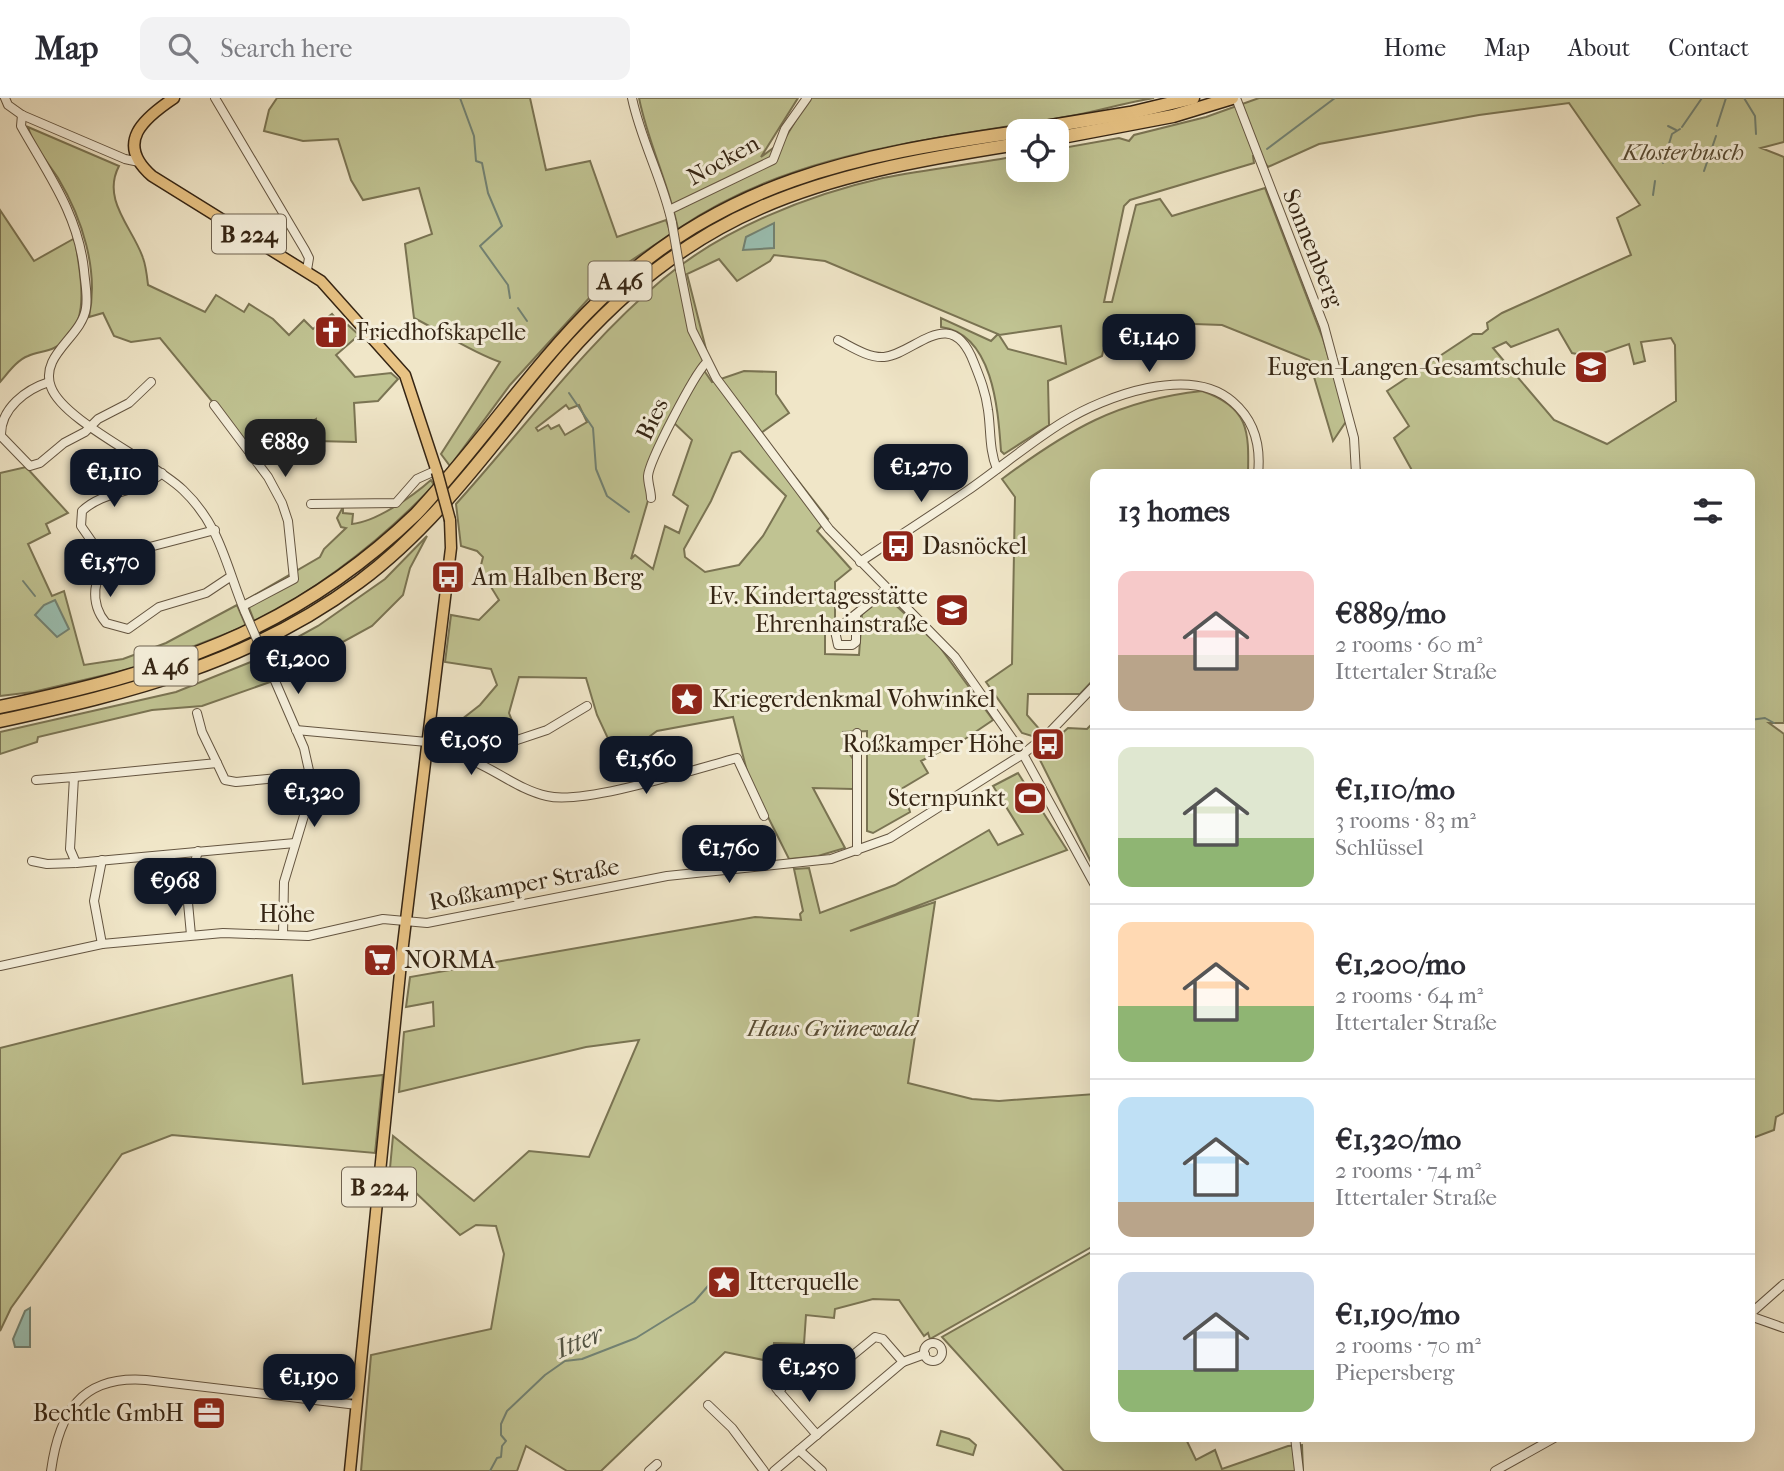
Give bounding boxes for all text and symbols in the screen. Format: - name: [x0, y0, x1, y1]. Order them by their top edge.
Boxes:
- search box: [140, 17, 630, 80]
- text: Map: [35, 29, 98, 68]
- icon: search: [164, 29, 202, 67]
- text: Search here: [220, 33, 352, 64]
- text: Home: [1384, 34, 1446, 62]
- text: Map: [1484, 34, 1530, 62]
- text: About: [1568, 34, 1630, 62]
- text: Contact: [1668, 34, 1749, 62]
- map controls: [1006, 119, 1069, 182]
- button: locate: [1006, 119, 1069, 182]
- street label: Nocken: [682, 129, 764, 191]
- park label: Klosterbusch: [1620, 138, 1744, 166]
- street label: Sonnenberg: [1277, 185, 1350, 312]
- road number: B 224: [212, 214, 286, 253]
- road number: A 46: [588, 262, 652, 300]
- church icon: Friedhofskapelle: [312, 313, 350, 351]
- pin: €1,140: [1092, 314, 1206, 374]
- place label: Friedhofskapelle: [356, 318, 526, 346]
- text: €1,140: [1118, 323, 1180, 350]
- school or university icon: Eugen-Langen-Gesamtschule: [1572, 348, 1610, 386]
- place label: Eugen-Langen-Gesamtschule: [1267, 353, 1566, 381]
- street label: Bies: [630, 393, 674, 445]
- pin: €889: [244, 420, 326, 479]
- text: €889: [261, 428, 309, 455]
- pin: €1,270: [864, 444, 978, 504]
- pin: €1,110: [57, 450, 171, 509]
- text: €1,270: [890, 453, 952, 480]
- text: €1,110: [86, 458, 142, 485]
- icon: filters: [1689, 492, 1727, 530]
- text: 13 homes: [1118, 494, 1230, 529]
- bus stop icon: Dasnöckel: [879, 527, 917, 565]
- place label: Dasnöckel: [922, 532, 1028, 560]
- pin: €1,570: [53, 540, 167, 599]
- text: €1,570: [80, 548, 140, 575]
- bus stop icon: Am Halben Berg: [429, 558, 467, 596]
- place label: Am Halben Berg: [471, 563, 644, 591]
- place label: Ev. Kindertagesstätte Ehrenhainstraße: [708, 582, 928, 638]
- school or university icon: Ev. Kindertagesstätte Ehrenhainstraße: [933, 591, 971, 629]
- text: €889/mo: [1335, 596, 1446, 631]
- icon: home: [1174, 599, 1258, 683]
- text: 2 rooms · 60 m²: [1335, 631, 1482, 658]
- pin: €1,200: [241, 636, 355, 696]
- text: €1,200: [266, 645, 330, 672]
- road number: A 46: [134, 646, 198, 686]
- text: Ittertaler Straße: [1335, 658, 1497, 685]
- place icon: Kriegerdenkmal Vohwinkel: [668, 680, 706, 718]
- place label: Kriegerdenkmal Vohwinkel: [712, 685, 996, 713]
- pin: €1,050: [414, 718, 528, 777]
- bus stop icon: Roßkamper Höhe: [1029, 725, 1067, 763]
- text: €1,050: [440, 726, 502, 753]
- place label: Roßkamper Höhe: [842, 730, 1024, 758]
- pin: €1,560: [589, 736, 703, 796]
- text: €1,560: [616, 745, 676, 772]
- pin: €1,320: [257, 770, 371, 829]
- text: €1,110/mo: [1335, 772, 1455, 807]
- icon: home: [1174, 775, 1258, 859]
- text: €1,320: [284, 778, 344, 805]
- sports icon: Sternpunkt: [1011, 779, 1049, 817]
- place label: Sternpunkt: [888, 784, 1006, 812]
- text: 3 rooms · 83 m²: [1335, 807, 1476, 834]
- pin: €1,760: [672, 826, 786, 885]
- text: €1,760: [698, 834, 760, 861]
- text: Schlüssel: [1335, 834, 1424, 861]
- street label: Roßkamper Straße: [427, 852, 622, 916]
- pin: €968: [134, 858, 216, 918]
- text: €968: [150, 867, 200, 894]
- street label: Höhe: [259, 900, 315, 928]
- supermarket icon: NORMA: [361, 941, 399, 979]
- place label: NORMA: [404, 946, 496, 974]
- text: €1,200/mo: [1335, 947, 1466, 982]
- icon: home: [1174, 950, 1258, 1034]
- text: 2 rooms · 64 m²: [1335, 982, 1483, 1009]
- text: Ittertaler Straße: [1335, 1009, 1497, 1036]
- park label: Haus Grünewald: [746, 1014, 920, 1042]
- text: €1,320/mo: [1335, 1122, 1461, 1157]
- icon: home: [1174, 1125, 1258, 1209]
- text: 2 rooms · 74 m²: [1335, 1157, 1481, 1184]
- road number: B 224: [342, 1168, 416, 1206]
- text: Ittertaler Straße: [1335, 1184, 1497, 1211]
- place icon: Itterquelle: [705, 1263, 743, 1301]
- place label: Itterquelle: [748, 1268, 859, 1296]
- text: €1,190/mo: [1335, 1297, 1460, 1332]
- icon: home: [1174, 1300, 1258, 1384]
- water label: Itter: [550, 1317, 609, 1365]
- text: 2 rooms · 70 m²: [1335, 1332, 1481, 1359]
- pin: €1,250: [752, 1344, 866, 1404]
- text: €1,250: [778, 1353, 840, 1380]
- pin: €1,190: [252, 1354, 366, 1414]
- text: Piepersberg: [1335, 1359, 1454, 1386]
- text: €1,190: [279, 1363, 339, 1390]
- office icon: Bechtle GmbH: [190, 1394, 228, 1432]
- place label: Bechtle GmbH: [33, 1399, 184, 1427]

